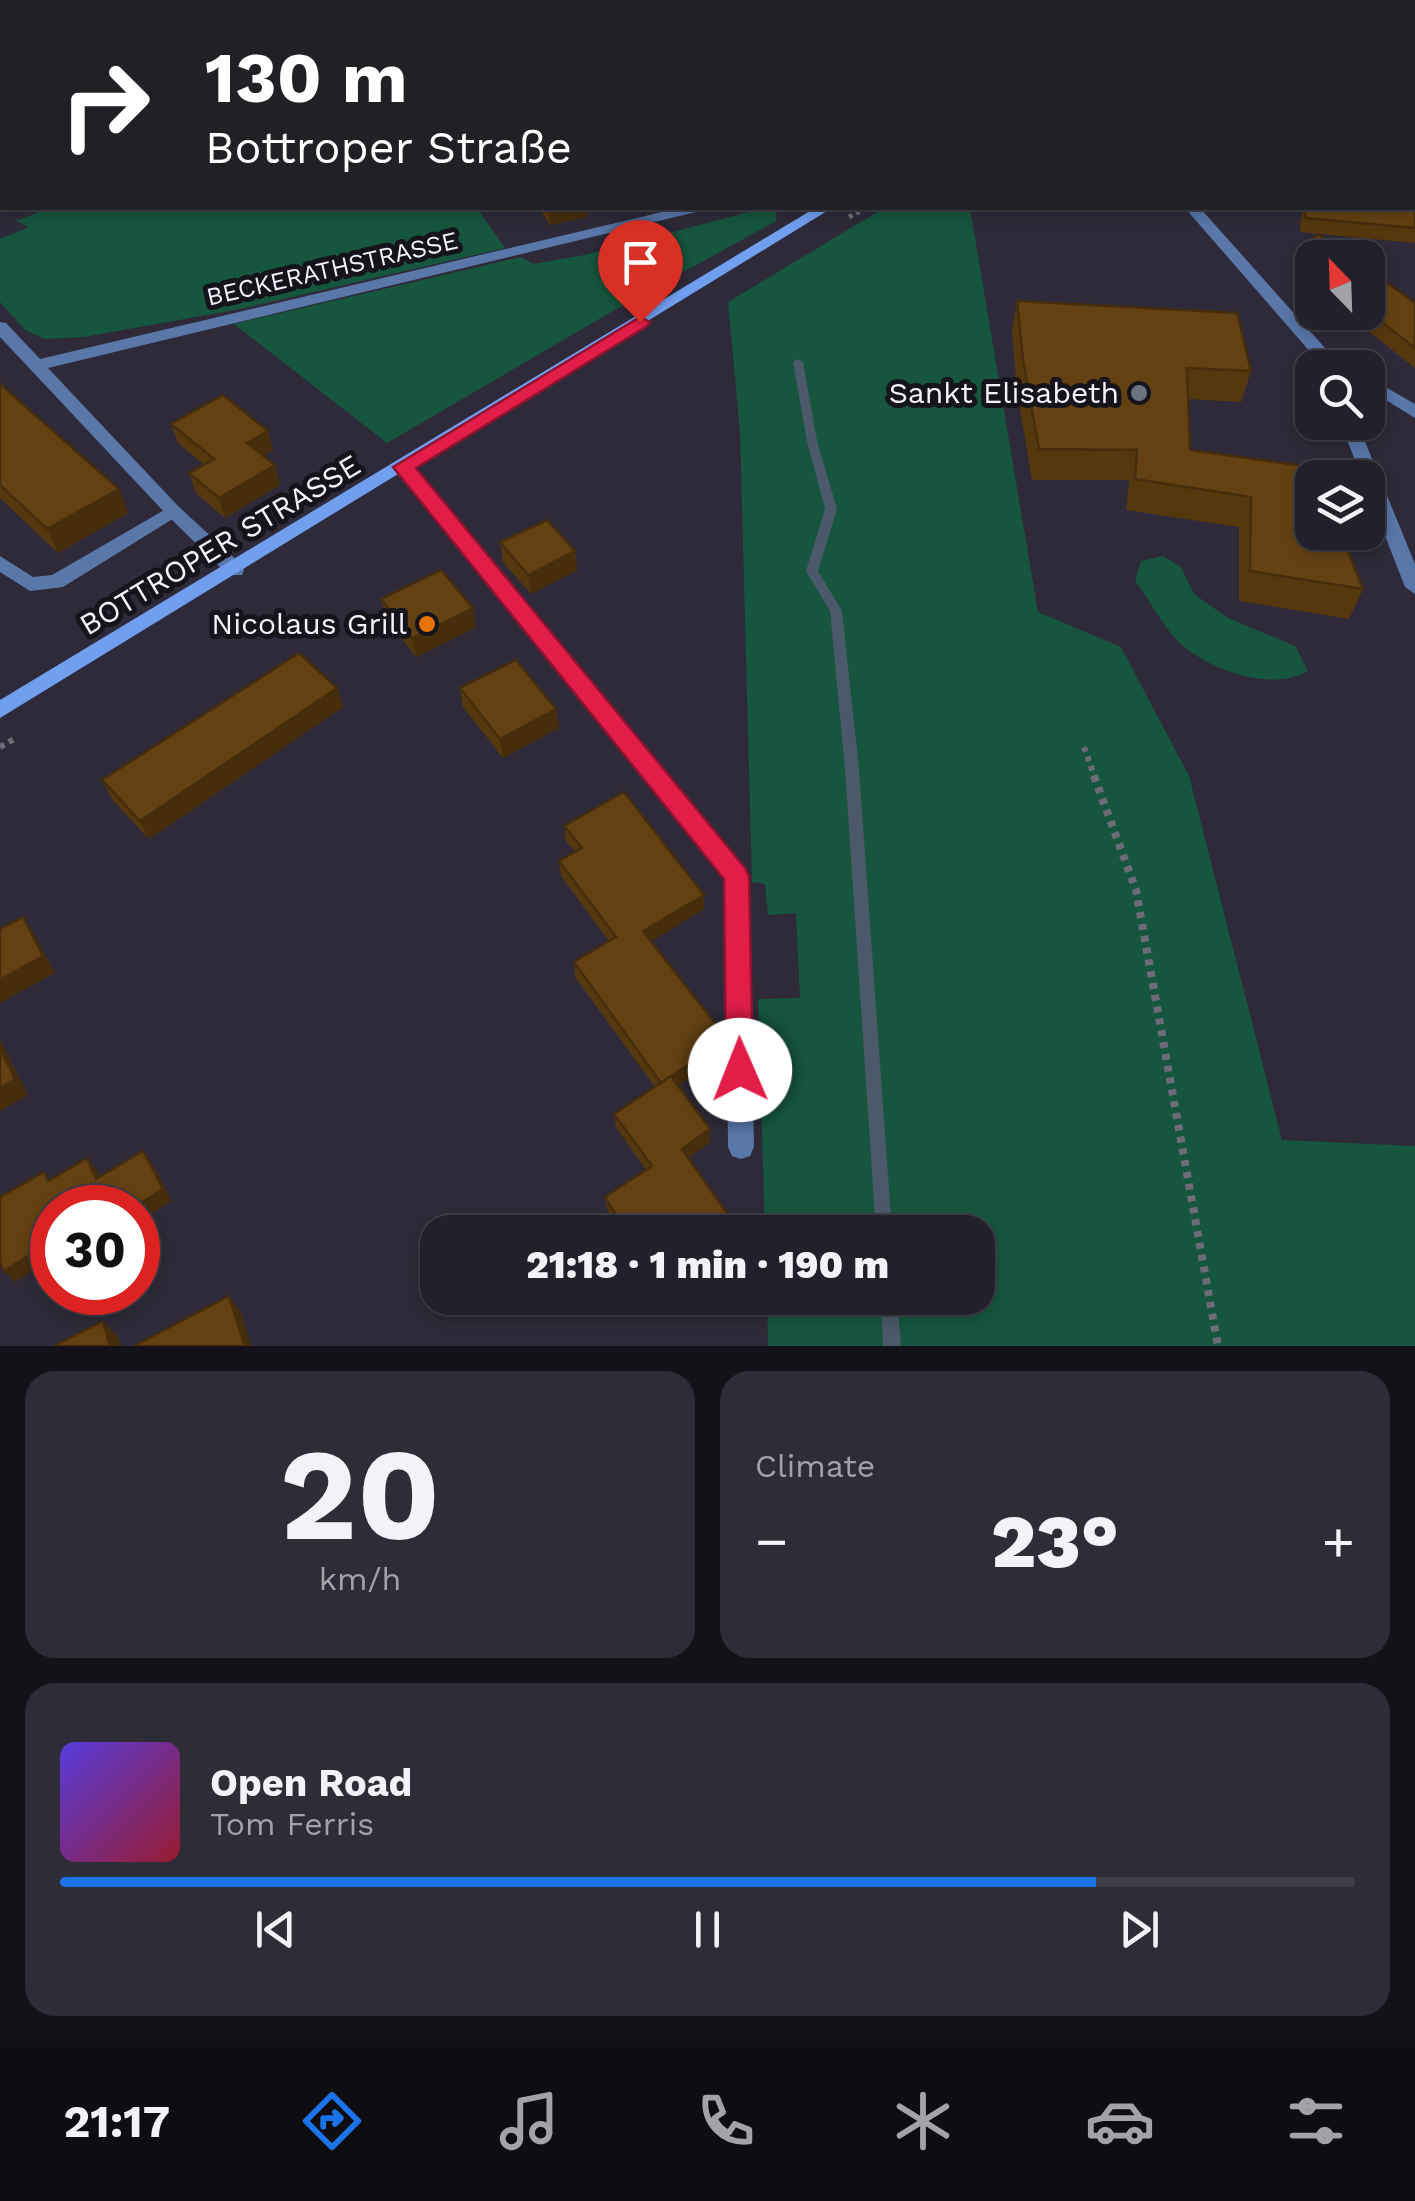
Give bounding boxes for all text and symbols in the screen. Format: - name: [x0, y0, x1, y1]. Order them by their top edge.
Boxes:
- text: 130 m: [205, 37, 408, 119]
- icon: right: [40, 40, 170, 170]
- text: Bottroper Straße: [205, 121, 572, 174]
- pin: [598, 220, 683, 323]
- street label: BECKERATHSTRASSE: [204, 225, 461, 312]
- icon: arrive: [613, 235, 668, 290]
- north arrow: [1295, 240, 1385, 330]
- map controls: [1295, 240, 1385, 550]
- button: search: [1295, 350, 1385, 440]
- place label: Sankt Elisabeth: [889, 375, 1119, 410]
- marker: Sankt Elisabeth: [1128, 382, 1150, 404]
- street label: BOTTROPER STRASSE: [73, 447, 366, 642]
- button: layers: [1295, 460, 1385, 550]
- place label: Nicolaus Grill: [211, 606, 407, 641]
- marker: Nicolaus Grill: [416, 613, 438, 635]
- position arrow: [688, 1018, 792, 1122]
- speed limit sign: 30: [30, 1185, 160, 1315]
- text: 21:18 · 1 min · 190 m: [526, 1243, 889, 1287]
- text: 20: [279, 1418, 441, 1571]
- text: Climate: [755, 1447, 875, 1485]
- text: 23°: [991, 1497, 1119, 1585]
- text: −: [755, 1509, 788, 1573]
- text: +: [1322, 1509, 1355, 1573]
- text: km/h: [319, 1560, 401, 1598]
- text: Open Road: [210, 1761, 412, 1805]
- text: Tom Ferris: [210, 1805, 374, 1843]
- icon: previous: [248, 1902, 303, 1957]
- icon: pause: [680, 1902, 735, 1957]
- icon: next: [1112, 1902, 1167, 1957]
- icon: directions: [297, 2086, 367, 2156]
- icon: music: [494, 2086, 564, 2156]
- icon: phone: [691, 2086, 761, 2156]
- icon: climate: [888, 2086, 958, 2156]
- icon: car: [1085, 2086, 1155, 2156]
- icon: filters: [1281, 2086, 1351, 2156]
- text: 21:17: [63, 2095, 170, 2148]

